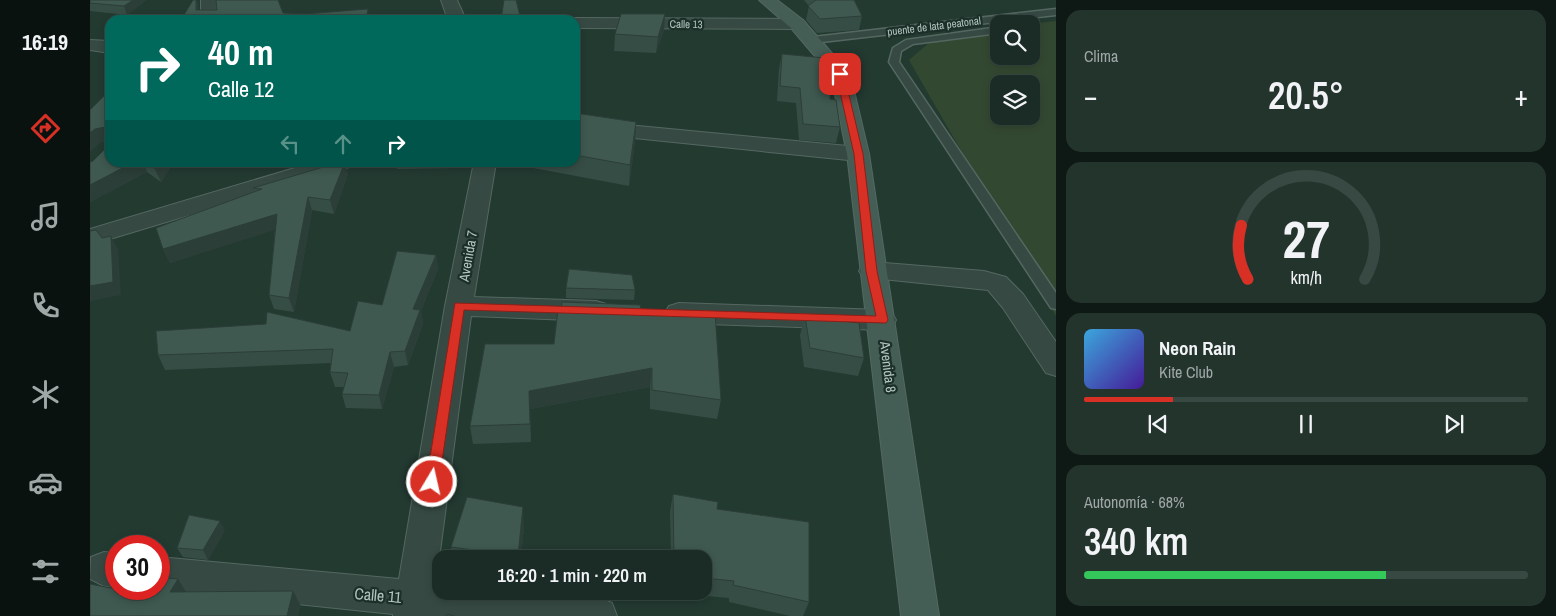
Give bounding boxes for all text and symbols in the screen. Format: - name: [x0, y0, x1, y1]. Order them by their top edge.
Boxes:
- street label: puente de lata peatonal: [886, 13, 982, 39]
- map controls: [990, 15, 1040, 125]
- button: search: [990, 15, 1040, 65]
- street label: Calle 13: [669, 17, 703, 31]
- text: 16:19: [22, 27, 68, 57]
- text: 40 m: [208, 29, 273, 76]
- icon: right: [125, 35, 190, 100]
- text: Clima: [1084, 45, 1118, 67]
- pin: [819, 53, 861, 95]
- icon: arrive: [826, 60, 854, 88]
- text: 20.5°: [1268, 70, 1344, 121]
- text: Calle 12: [208, 74, 274, 104]
- button: layers: [990, 75, 1040, 125]
- text: −: [1084, 77, 1097, 115]
- text: +: [1515, 77, 1528, 115]
- icon: directions: [28, 111, 63, 146]
- icon: left: [276, 130, 304, 158]
- icon: ahead: [329, 130, 357, 158]
- icon: right: [382, 130, 410, 158]
- icon: music: [28, 199, 63, 234]
- text: 27: [1282, 204, 1330, 274]
- street label: Avenida 7: [454, 229, 481, 284]
- text: km/h: [1290, 266, 1322, 290]
- icon: phone: [28, 288, 63, 323]
- text: Neon Rain: [1159, 335, 1236, 361]
- street label: Avenida 8: [876, 339, 900, 394]
- text: Kite Club: [1159, 361, 1213, 383]
- icon: climate: [28, 377, 63, 412]
- icon: previous: [1144, 410, 1172, 438]
- icon: pause: [1292, 410, 1320, 438]
- icon: next: [1440, 410, 1468, 438]
- position arrow: [405, 455, 457, 507]
- icon: car: [28, 465, 63, 500]
- text: Autonomía · 68%: [1084, 491, 1185, 513]
- text: 340 km: [1084, 516, 1188, 567]
- speed limit sign: 30: [105, 535, 170, 600]
- icon: filters: [28, 554, 63, 589]
- text: 16:20 · 1 min · 220 m: [497, 562, 647, 588]
- street label: Calle 11: [354, 582, 403, 608]

